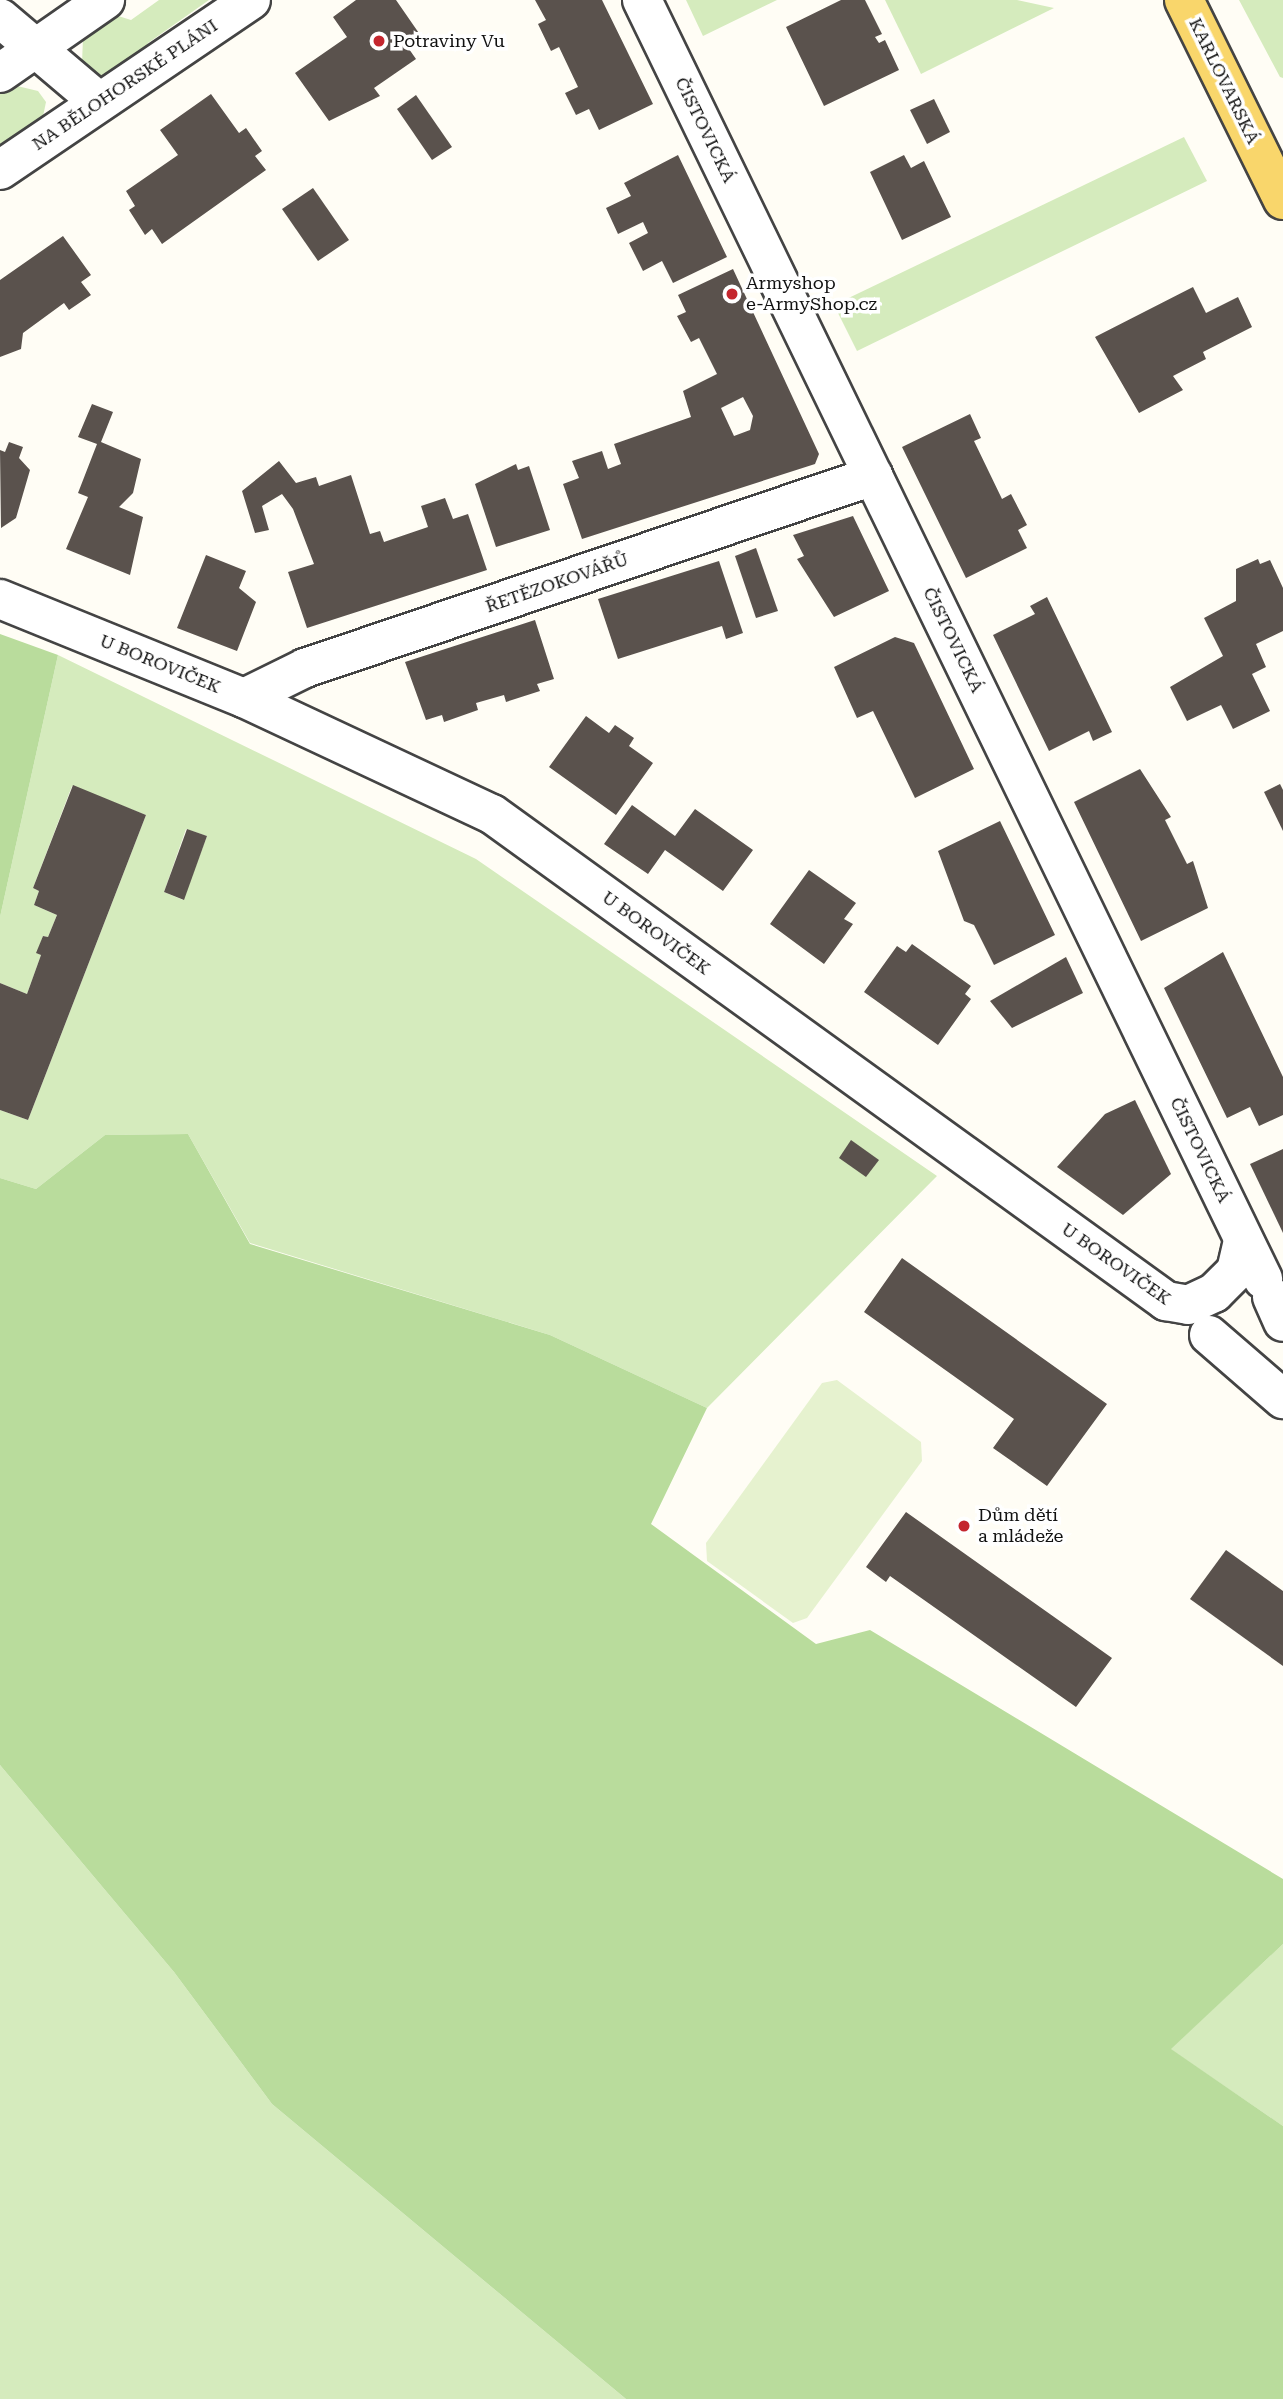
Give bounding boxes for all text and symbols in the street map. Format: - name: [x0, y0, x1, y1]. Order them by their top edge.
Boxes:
- street label: KARLOVARSKÁ: [1184, 14, 1264, 148]
- street label: NA BĚLOHORSKÉ PLÁNI: [28, 15, 222, 155]
- place label: Potraviny Vu: [393, 30, 505, 52]
- marker: Potraviny Vu: [371, 33, 387, 49]
- street label: ČISTOVICKÁ: [670, 74, 740, 186]
- place label: Armyshop e-ArmyShop.cz: [746, 273, 877, 316]
- marker: Armyshop e-ArmyShop.cz: [724, 286, 740, 302]
- street label: ŘETĚZOKOVÁŘŮ: [483, 548, 631, 618]
- street label: ČISTOVICKÁ: [918, 584, 988, 696]
- street label: U BOROVIČEK: [96, 630, 224, 698]
- street label: U BOROVIČEK: [598, 886, 714, 980]
- street label: ČISTOVICKÁ: [1165, 1094, 1235, 1206]
- street label: U BOROVIČEK: [1057, 1218, 1175, 1310]
- place label: Dům dětí a mládeže: [978, 1505, 1063, 1548]
- marker: Dům dětí a mládeže: [956, 1518, 972, 1534]

